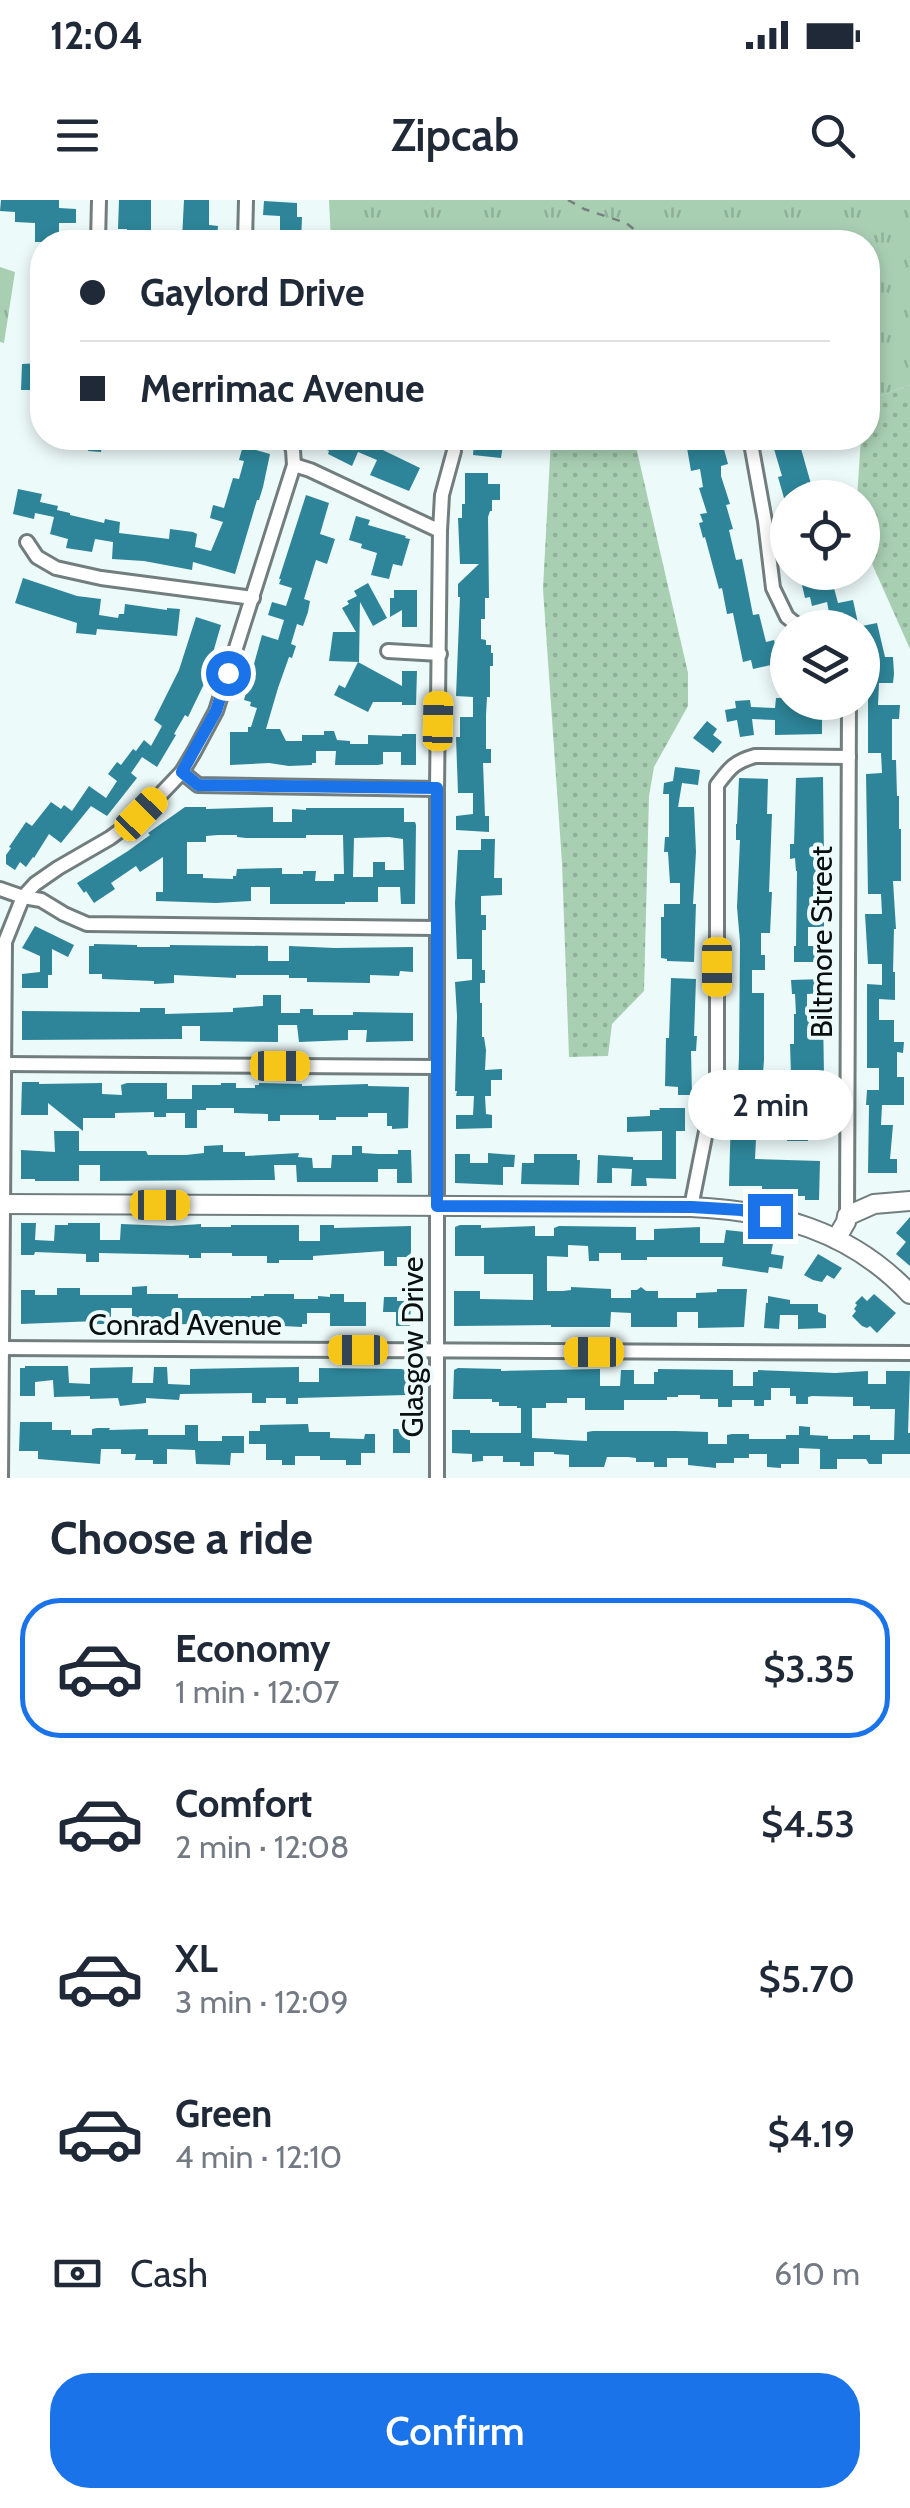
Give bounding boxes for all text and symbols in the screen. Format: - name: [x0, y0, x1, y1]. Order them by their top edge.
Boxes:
- text: 12:04: [50, 12, 143, 59]
- icon: menu: [50, 108, 105, 163]
- text: Zipcab: [391, 108, 519, 162]
- icon: search: [805, 108, 860, 163]
- text: Gaylord Drive: [140, 269, 364, 316]
- text: Merrimac Avenue: [140, 365, 425, 412]
- map controls: [770, 480, 880, 720]
- button: locate: [770, 480, 880, 590]
- button: layers: [770, 610, 880, 720]
- route start: [206, 651, 251, 696]
- car: [422, 691, 454, 751]
- car: [109, 782, 173, 846]
- street label: Biltmore Street: [803, 846, 840, 1038]
- car: [702, 937, 732, 997]
- car: [250, 1051, 310, 1081]
- callout: 2 min: [688, 1071, 852, 1141]
- text: 2 min: [732, 1085, 809, 1124]
- car: [130, 1190, 190, 1220]
- route end: [748, 1194, 793, 1239]
- street label: Glasgow Drive: [394, 1257, 431, 1437]
- street label: Conrad Avenue: [88, 1306, 282, 1343]
- car: [328, 1335, 388, 1365]
- car: [564, 1337, 624, 1367]
- text: Choose a ride: [50, 1511, 313, 1565]
- icon: car: [55, 1623, 145, 1713]
- text: Economy: [175, 1625, 330, 1672]
- text: $3.35: [763, 1645, 855, 1692]
- text: 1 min · 12:07: [175, 1672, 339, 1711]
- icon: car: [55, 1778, 145, 1868]
- text: Comfort: [175, 1780, 312, 1827]
- text: $4.53: [761, 1800, 855, 1847]
- text: 2 min · 12:08: [175, 1827, 349, 1866]
- icon: car: [55, 1933, 145, 2023]
- text: XL: [175, 1935, 218, 1982]
- text: $5.70: [759, 1955, 855, 2002]
- text: 3 min · 12:09: [175, 1982, 349, 2021]
- icon: car: [55, 2088, 145, 2178]
- text: Green: [175, 2090, 272, 2137]
- text: $4.19: [768, 2110, 855, 2157]
- text: 4 min · 12:10: [175, 2137, 342, 2176]
- icon: cash: [50, 2246, 105, 2301]
- text: Cash: [130, 2250, 208, 2297]
- text: 610 m: [774, 2254, 860, 2293]
- button: Confirm: [50, 2373, 860, 2488]

